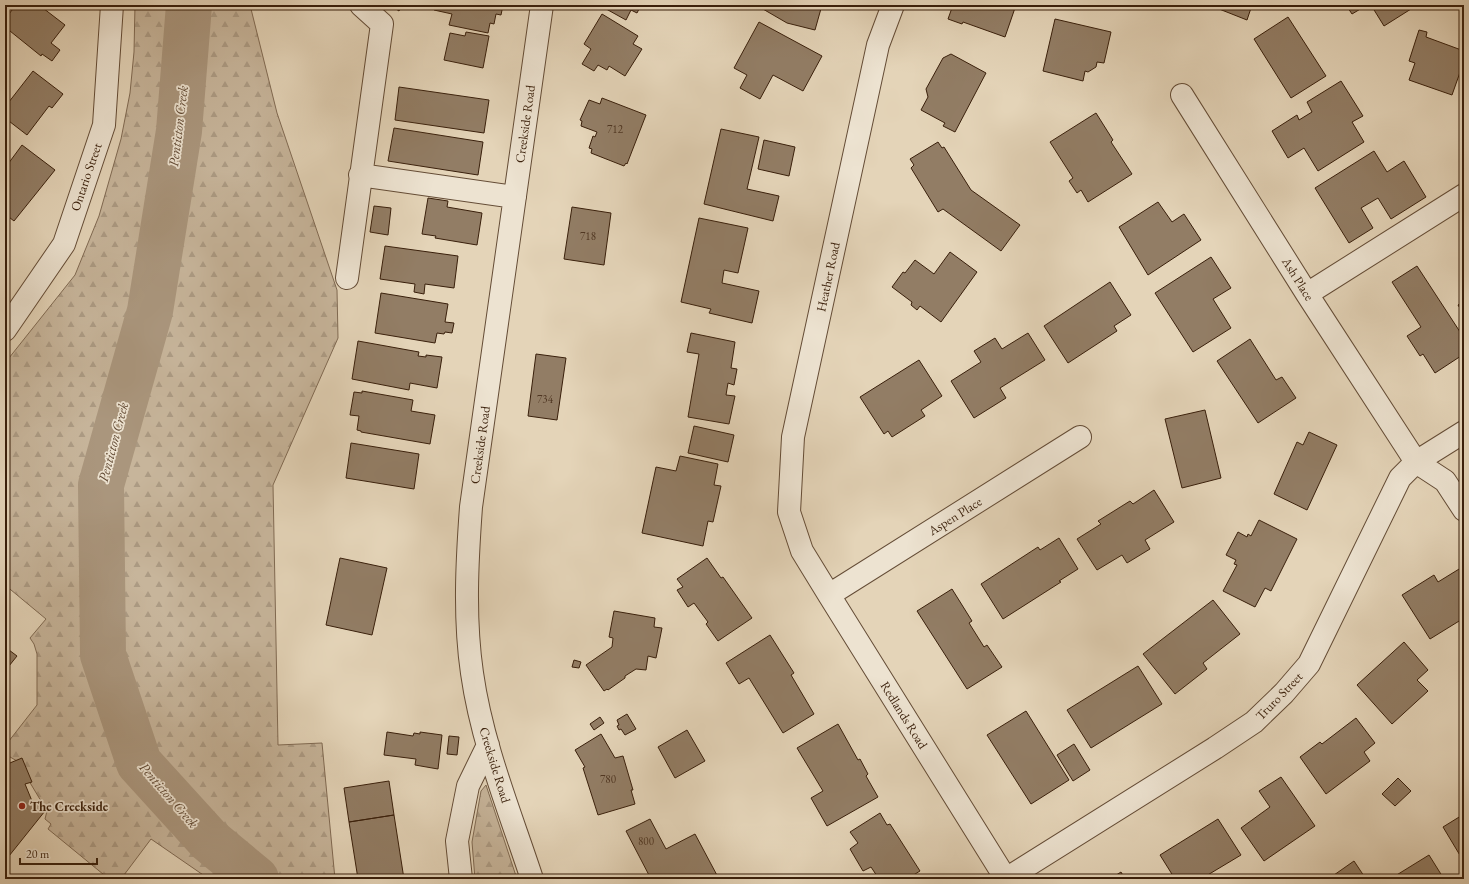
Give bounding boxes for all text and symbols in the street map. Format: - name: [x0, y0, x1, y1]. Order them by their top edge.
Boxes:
- water label: Penticton Creek: [164, 84, 192, 168]
- street label: Creekside Road: [511, 84, 539, 164]
- house number: 712: [607, 122, 624, 136]
- street label: Ontario Street: [66, 141, 106, 213]
- house number: 718: [580, 229, 596, 243]
- street label: Heather Road: [812, 240, 844, 313]
- street label: Ash Place: [1278, 253, 1318, 304]
- house number: 734: [537, 392, 554, 406]
- water label: Penticton Creek: [94, 400, 132, 484]
- street label: Creekside Road: [466, 405, 494, 485]
- street label: Aspen Place: [924, 493, 985, 540]
- street label: Truro Street: [1252, 668, 1306, 724]
- street label: Redlands Road: [877, 678, 932, 752]
- street label: Creekside Road: [475, 725, 515, 805]
- water label: Penticton Creek: [135, 758, 203, 832]
- house number: 780: [600, 772, 616, 786]
- place label: The Creekside: [30, 798, 109, 815]
- marker: The Creekside: [17, 801, 27, 811]
- house number: 800: [638, 834, 654, 848]
- scale bar: [20, 840, 97, 866]
- text: 20 m: [26, 846, 50, 862]

